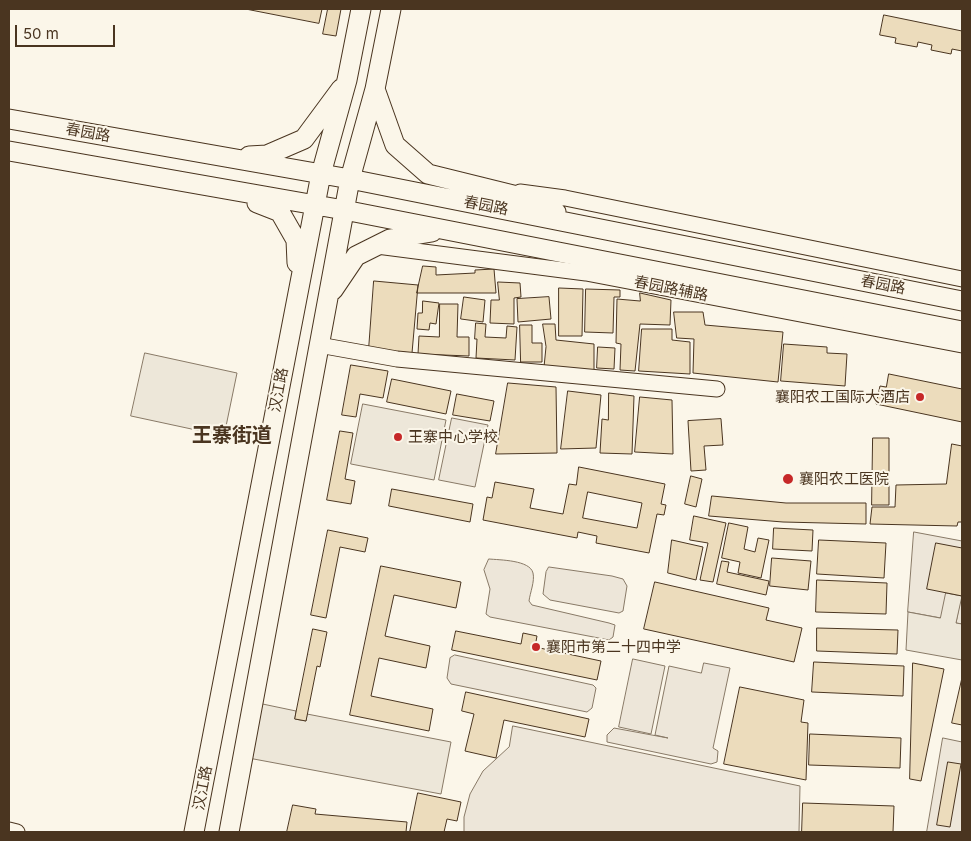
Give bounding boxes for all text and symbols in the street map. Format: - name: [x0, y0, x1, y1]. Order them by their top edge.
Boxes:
- scale bar: [18, 15, 118, 47]
- text: 50 m: [23, 24, 59, 43]
- street label: 春园路: [64, 120, 112, 146]
- street label: 春园路: [462, 193, 510, 219]
- street label: 春园路: [859, 272, 907, 298]
- street label: 春园路辅路: [632, 273, 710, 305]
- street label: 汉江路: [266, 366, 292, 414]
- place label: 襄阳农工国际大酒店: [775, 388, 910, 406]
- marker: 襄阳农工国际大酒店: [914, 391, 926, 403]
- district label: 王寨街道: [192, 424, 272, 448]
- place label: 王寨中心学校: [408, 428, 498, 446]
- marker: 王寨中心学校: [392, 431, 404, 443]
- place label: 襄阳农工医院: [799, 470, 889, 488]
- marker: 襄阳农工医院: [781, 472, 795, 486]
- place label: 襄阳市第二十四中学: [546, 638, 681, 656]
- marker: 襄阳市第二十四中学: [530, 641, 542, 653]
- street label: 汉江路: [190, 764, 216, 812]

